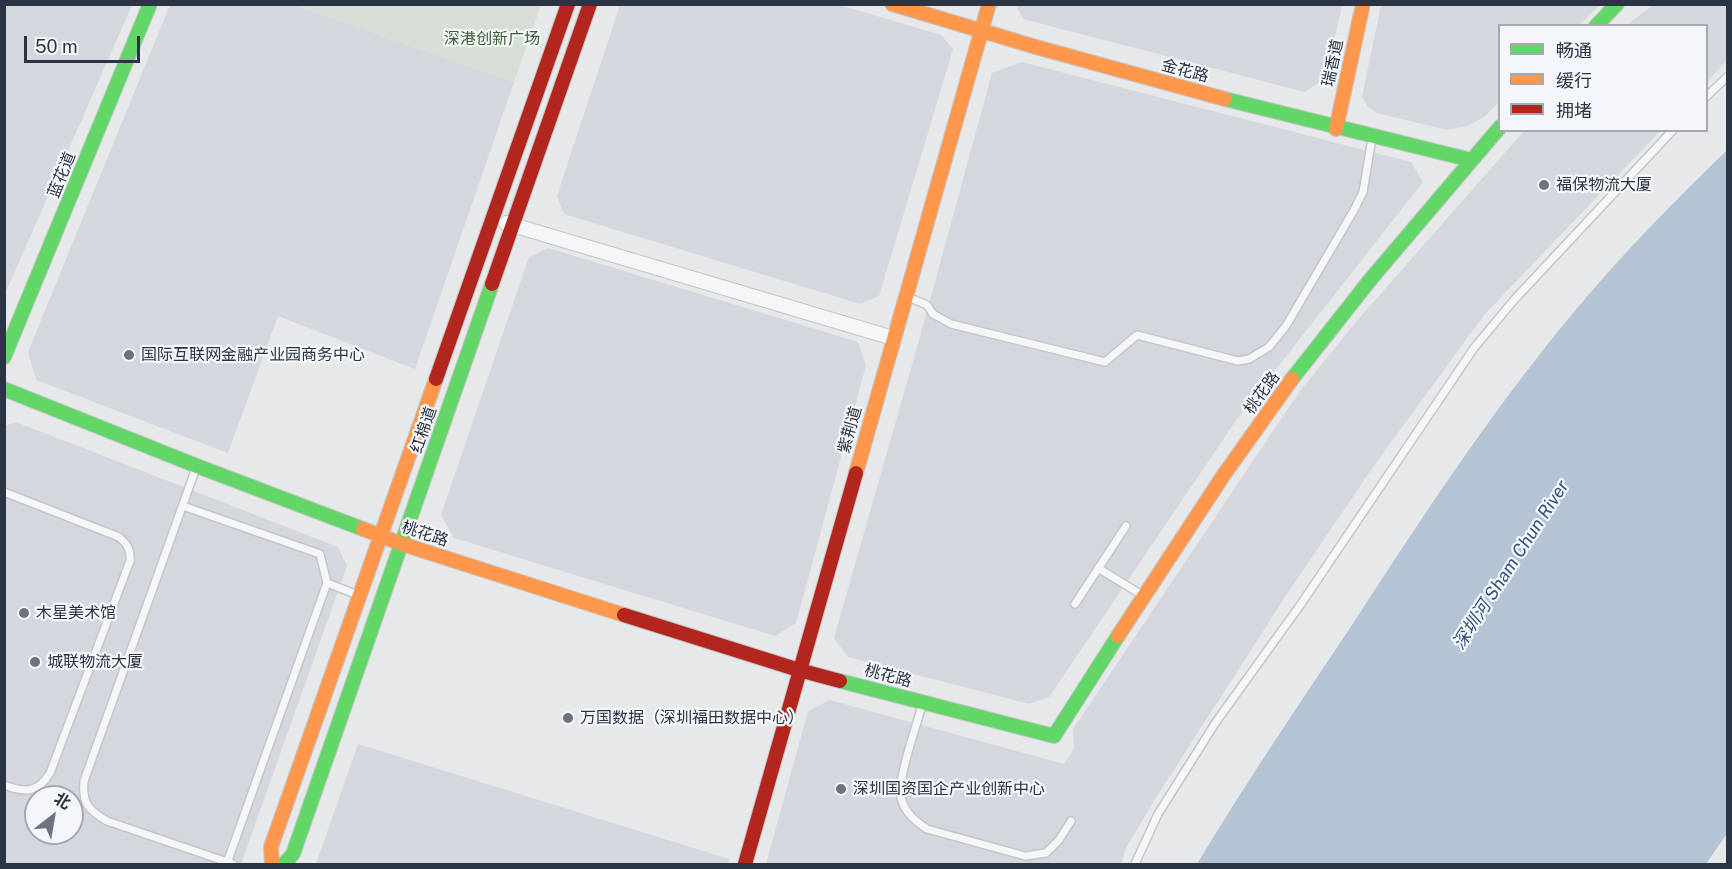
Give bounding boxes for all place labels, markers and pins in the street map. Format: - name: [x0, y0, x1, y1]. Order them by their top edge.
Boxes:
- place label: 福保物流大厦: [1556, 175, 1652, 195]
- marker: 福保物流大厦: [1537, 178, 1551, 192]
- place label: 国际互联网金融产业园商务中心: [141, 345, 365, 365]
- marker: 国际互联网金融产业园商务中心: [122, 348, 136, 362]
- place label: 木星美术馆: [36, 603, 116, 623]
- marker: 木星美术馆: [17, 606, 31, 620]
- place label: 城联物流大厦: [47, 652, 143, 672]
- marker: 城联物流大厦: [28, 655, 42, 669]
- place label: 万国数据（深圳福田数据中心）: [580, 708, 804, 728]
- marker: 万国数据（深圳福田数据中心）: [561, 711, 575, 725]
- place label: 深圳国资国企产业创新中心: [853, 779, 1045, 799]
- marker: 深圳国资国企产业创新中心: [834, 782, 848, 796]

